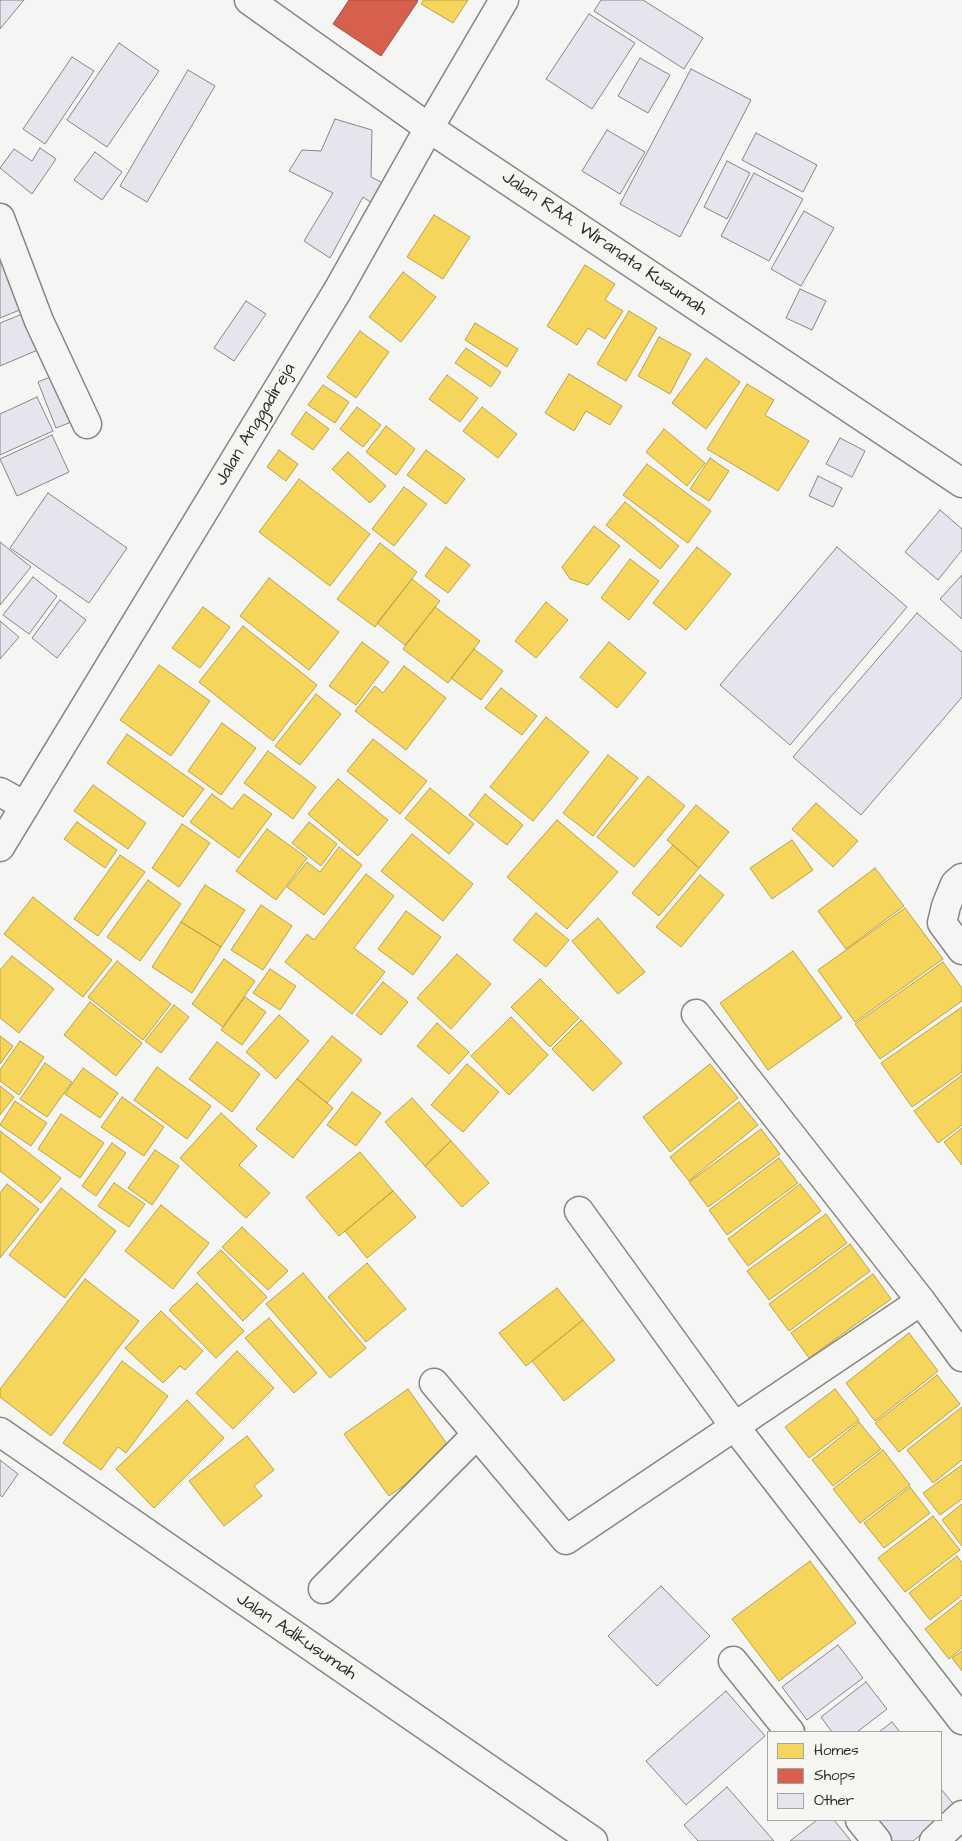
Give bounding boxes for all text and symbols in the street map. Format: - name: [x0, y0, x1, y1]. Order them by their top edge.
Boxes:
- street label: Jalan RAA. Wiranata Kusumah: [497, 167, 711, 321]
- street label: Jalan Anggadireja: [211, 360, 301, 490]
- street label: Jalan Adikusumah: [232, 1589, 360, 1685]
- legend: [767, 1731, 942, 1821]
- text: Homes: [814, 1740, 859, 1761]
- text: Shops: [814, 1765, 855, 1786]
- text: Other: [814, 1790, 854, 1811]

